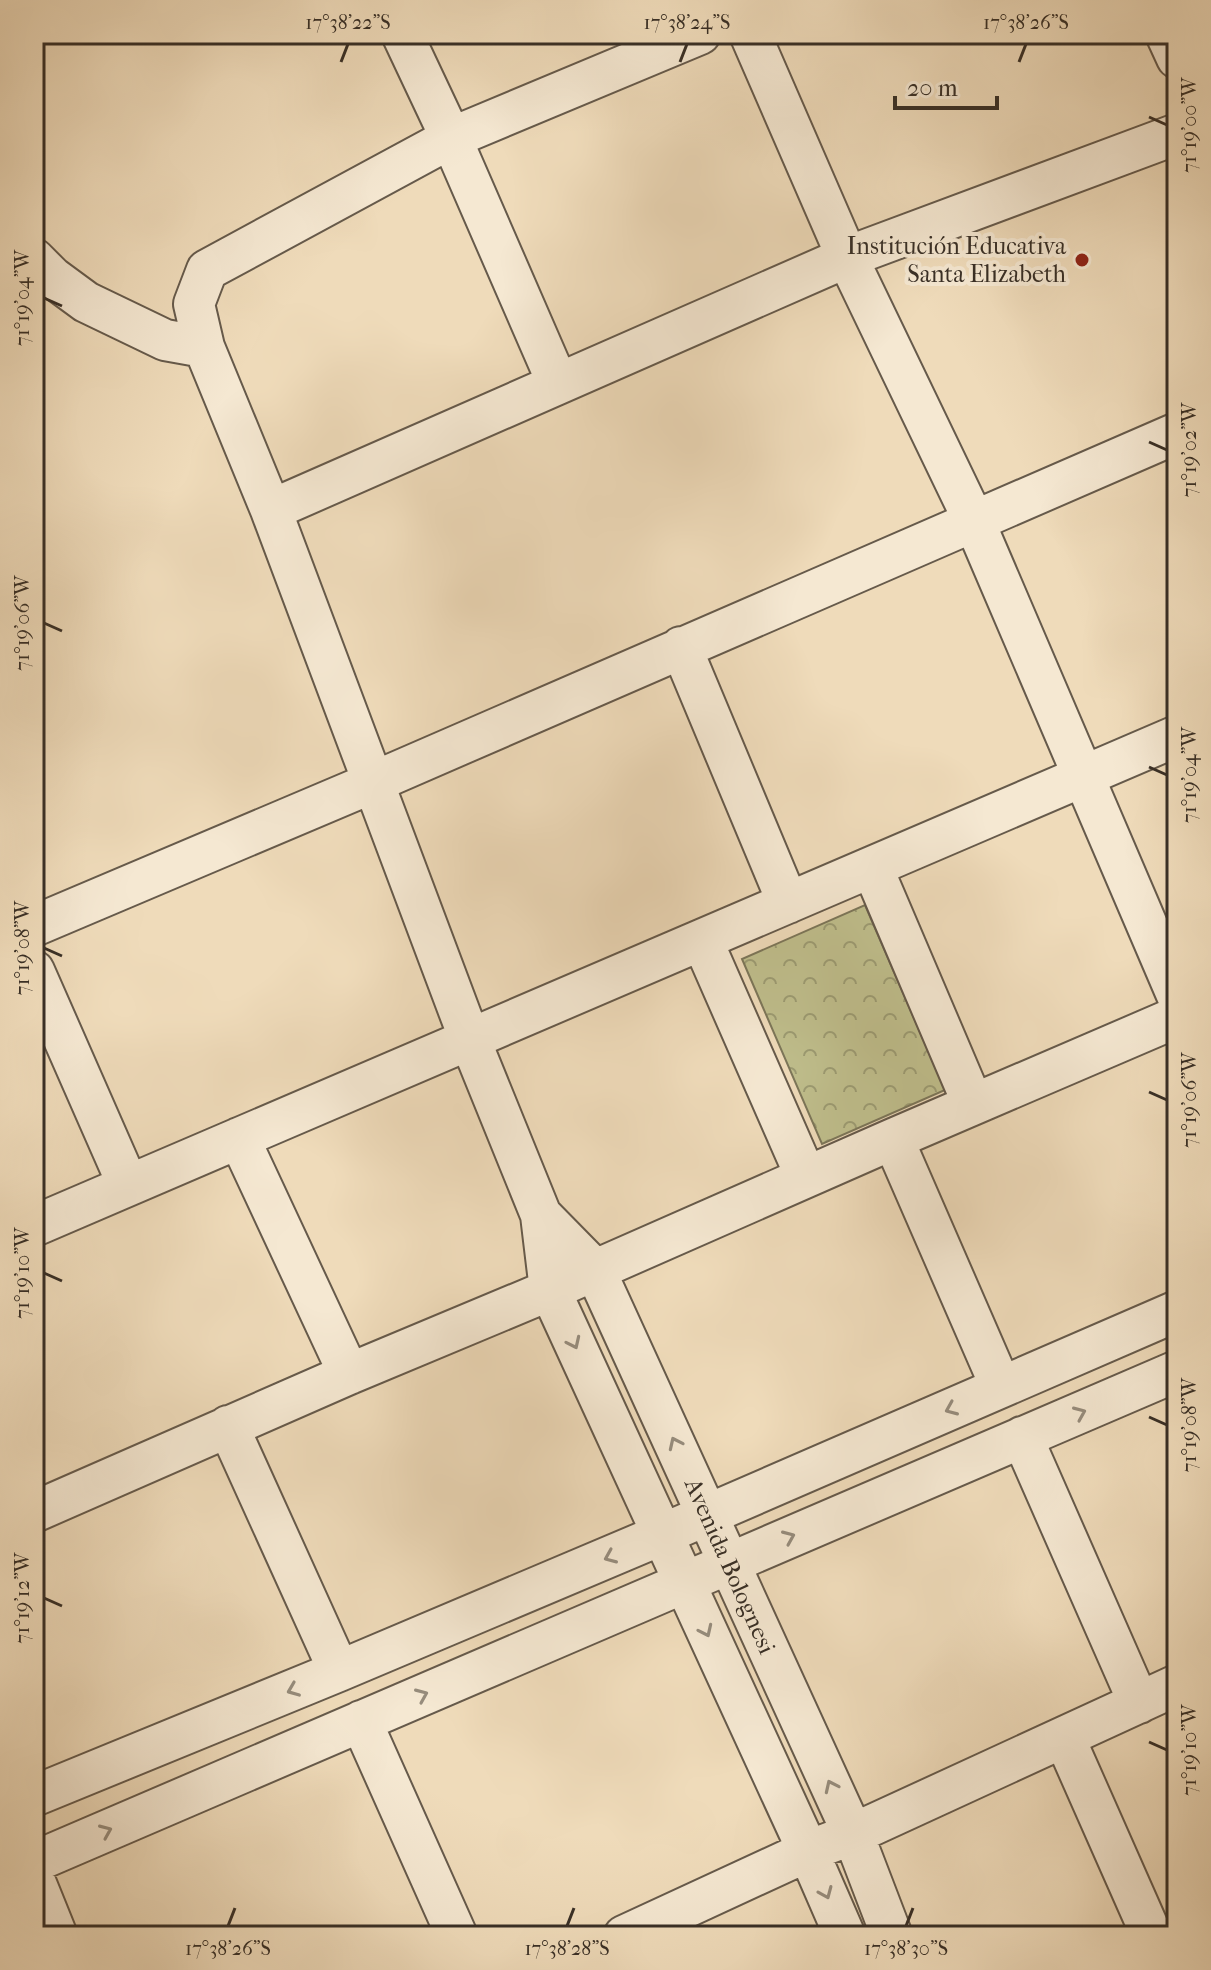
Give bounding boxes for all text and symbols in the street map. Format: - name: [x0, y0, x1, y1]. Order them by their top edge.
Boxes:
- text: 17°38'22"S: [305, 11, 391, 34]
- text: 17°38'24"S: [644, 11, 730, 34]
- text: 17°38'26"S: [983, 11, 1069, 34]
- scale bar: [895, 60, 997, 110]
- text: 20 m: [907, 74, 958, 102]
- text: 71°19'00"W: [1178, 76, 1201, 173]
- place label: Institución Educativa Santa Elizabeth: [847, 232, 1067, 288]
- text: 71°19'04"W: [11, 249, 34, 346]
- marker: Institución Educativa Santa Elizabeth: [1073, 251, 1091, 269]
- text: 71°19'02"W: [1178, 401, 1201, 497]
- text: 71°19'06"W: [11, 574, 34, 671]
- text: 71°19'04"W: [1178, 726, 1201, 823]
- text: 71°19'08"W: [11, 899, 34, 995]
- text: 71°19'06"W: [1178, 1051, 1201, 1148]
- text: 71°19'10"W: [11, 1226, 34, 1319]
- one-way arrow: [564, 1334, 580, 1349]
- text: 71°19'08"W: [1178, 1376, 1201, 1472]
- one-way arrow: [945, 1399, 959, 1415]
- one-way arrow: [1071, 1406, 1086, 1422]
- one-way arrow: [669, 1437, 685, 1451]
- street label: Avenida Bolognesi: [678, 1473, 781, 1658]
- one-way arrow: [781, 1531, 795, 1547]
- one-way arrow: [604, 1547, 618, 1563]
- text: 71°19'12"W: [11, 1551, 34, 1643]
- one-way arrow: [696, 1623, 712, 1637]
- one-way arrow: [287, 1681, 301, 1697]
- one-way arrow: [413, 1689, 428, 1705]
- text: 71°19'10"W: [1178, 1703, 1201, 1796]
- one-way arrow: [825, 1780, 841, 1795]
- one-way arrow: [97, 1825, 112, 1841]
- one-way arrow: [817, 1885, 833, 1899]
- text: 17°38'26"S: [185, 1937, 271, 1960]
- text: 17°38'28"S: [524, 1937, 610, 1960]
- text: 17°38'30"S: [864, 1937, 948, 1960]

